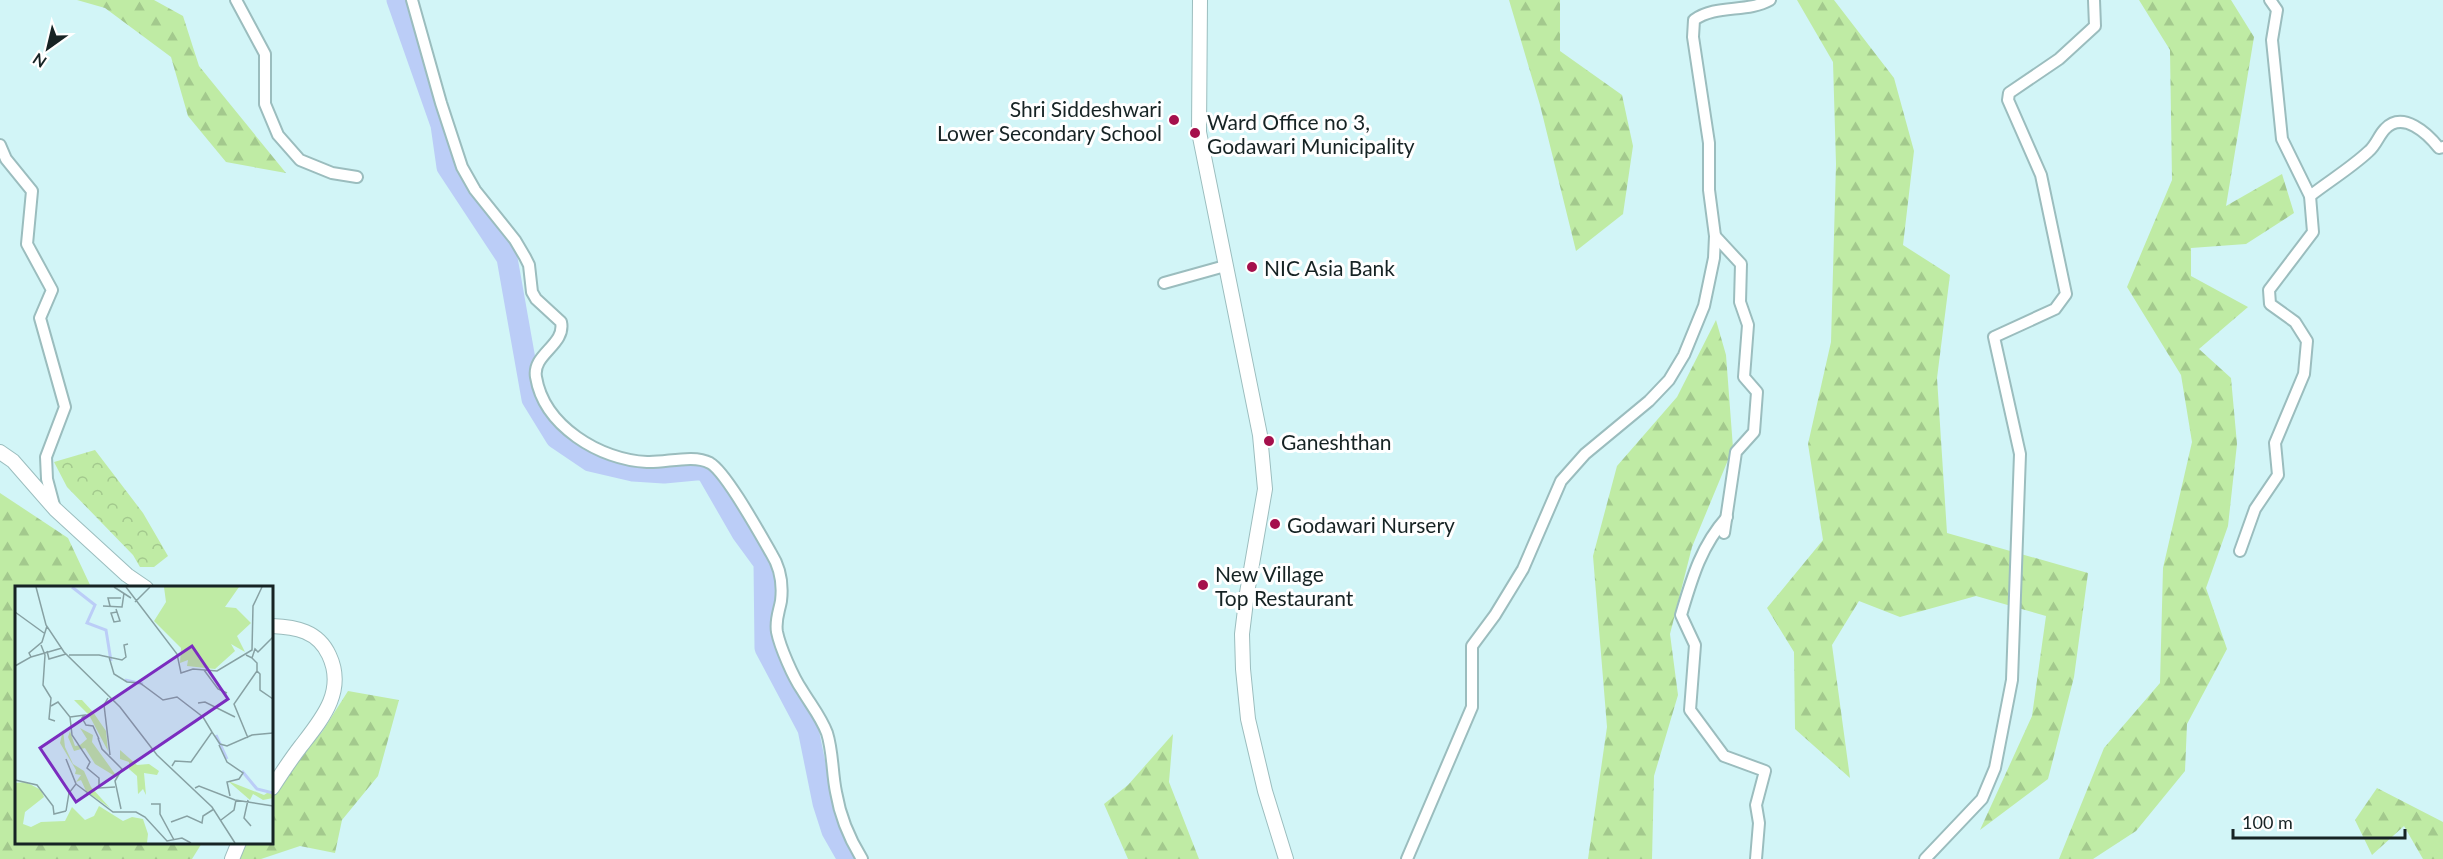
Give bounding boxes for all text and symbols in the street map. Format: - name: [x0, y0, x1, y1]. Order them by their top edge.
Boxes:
- north arrow: [18, 18, 78, 78]
- text: N: [29, 50, 50, 72]
- place label: Shri Siddeshwari Lower Secondary School: [937, 96, 1162, 145]
- place label: Ward Office no 3, Godawari Municipality: [1207, 109, 1415, 158]
- marker: Shri Siddeshwari Lower Secondary School: [1167, 113, 1181, 127]
- marker: Ward Office no 3, Godawari Municipality: [1188, 126, 1202, 140]
- place label: NIC Asia Bank: [1264, 255, 1395, 280]
- marker: NIC Asia Bank: [1245, 260, 1259, 274]
- place label: Ganeshthan: [1281, 429, 1392, 454]
- marker: Ganeshthan: [1262, 434, 1276, 448]
- place label: Godawari Nursery: [1287, 512, 1455, 537]
- marker: Godawari Nursery: [1268, 517, 1282, 531]
- place label: New Village Top Restaurant: [1215, 561, 1354, 610]
- marker: New Village Top Restaurant: [1196, 578, 1210, 592]
- inset map: [15, 586, 273, 844]
- scale bar: [2233, 802, 2406, 840]
- text: 100 m: [2242, 811, 2293, 833]

